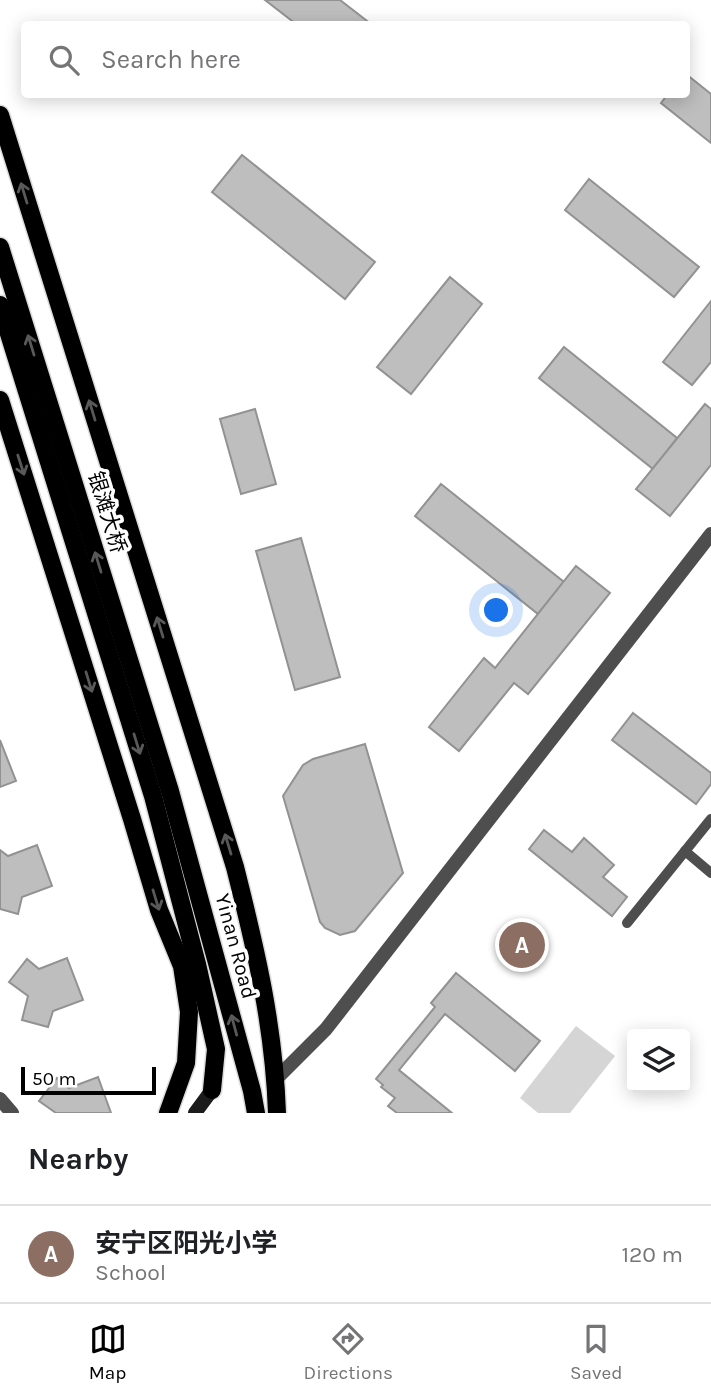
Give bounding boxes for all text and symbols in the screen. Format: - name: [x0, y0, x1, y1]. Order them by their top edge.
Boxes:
- search box: [21, 21, 690, 98]
- icon: search: [45, 41, 83, 79]
- text: Search here: [101, 44, 241, 75]
- one-way arrow: [17, 182, 30, 204]
- one-way arrow: [23, 334, 36, 356]
- one-way arrow: [85, 399, 98, 421]
- one-way arrow: [16, 454, 28, 476]
- street label: 银滩大桥: [83, 468, 131, 556]
- one-way arrow: [91, 551, 104, 573]
- your location: [479, 593, 513, 627]
- one-way arrow: [153, 616, 166, 638]
- one-way arrow: [84, 671, 97, 693]
- one-way arrow: [132, 733, 145, 755]
- one-way arrow: [221, 833, 234, 855]
- one-way arrow: [150, 889, 163, 911]
- street label: Yinan Road: [210, 891, 262, 1001]
- pin: A: [499, 919, 545, 971]
- one-way arrow: [227, 1014, 240, 1036]
- map controls: [627, 1029, 690, 1092]
- button: layers: [627, 1029, 690, 1092]
- scale bar: [21, 1064, 156, 1096]
- text: 50 m: [32, 1068, 76, 1090]
- text: Nearby: [28, 1141, 128, 1177]
- text: 安宁区阳光小学: [95, 1228, 277, 1259]
- text: A: [44, 1241, 58, 1268]
- text: 120 m: [621, 1241, 683, 1268]
- text: School: [95, 1259, 166, 1286]
- tab: Map: [89, 1320, 127, 1384]
- tab: Directions: [304, 1320, 393, 1384]
- tab: Saved: [570, 1320, 622, 1384]

